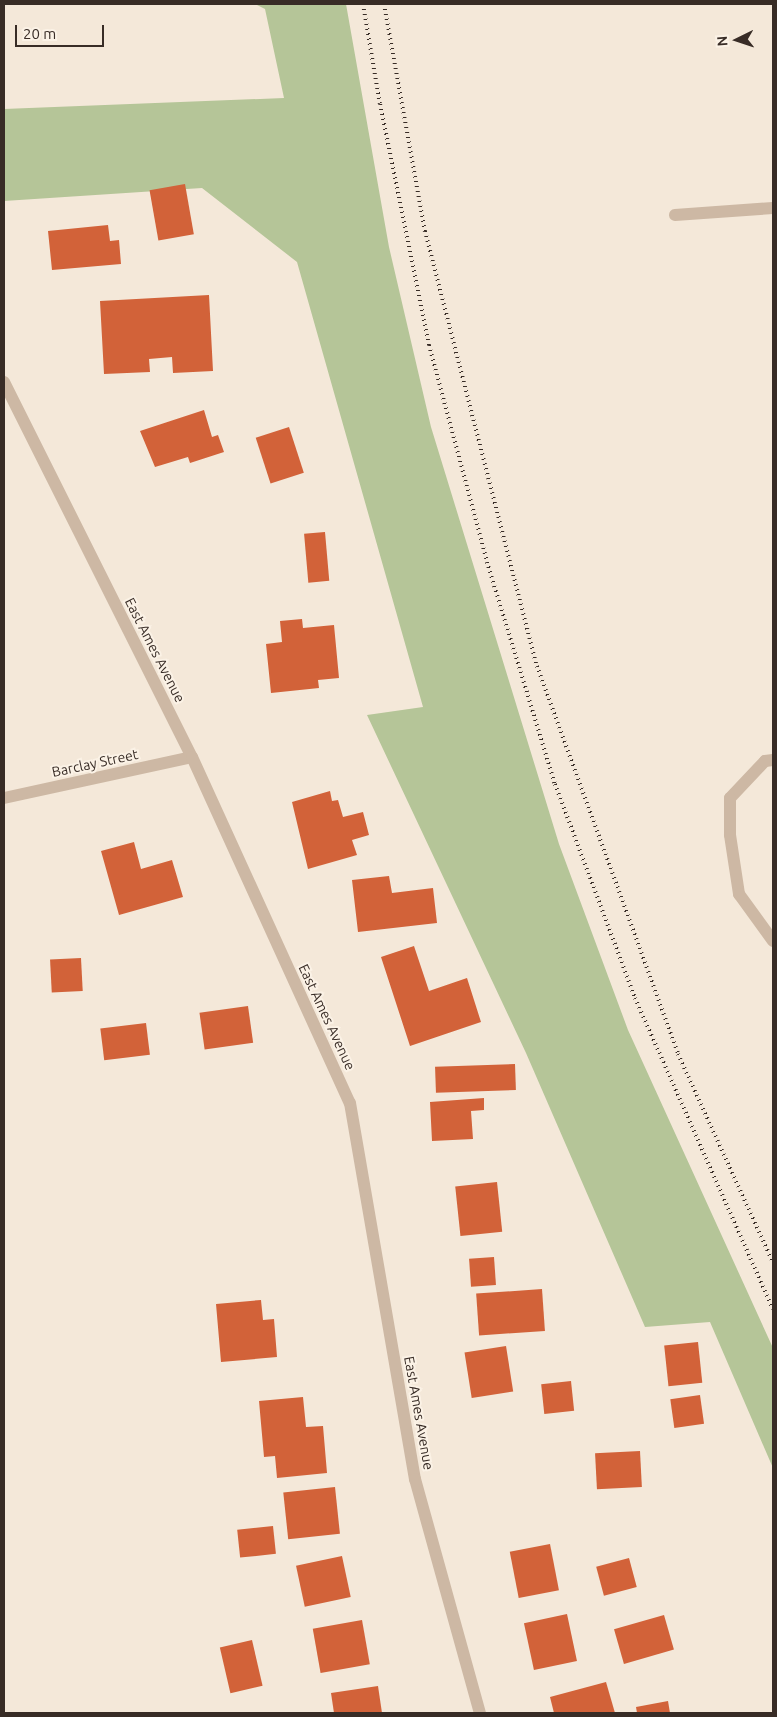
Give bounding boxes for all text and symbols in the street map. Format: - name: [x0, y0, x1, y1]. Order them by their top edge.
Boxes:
- scale bar: [18, 15, 106, 47]
- north arrow: [712, 15, 762, 65]
- text: 20 m: [23, 25, 56, 42]
- text: N: [714, 35, 730, 47]
- street label: East Ames Avenue: [121, 595, 189, 705]
- street label: Barclay Street: [50, 746, 140, 780]
- street label: East Ames Avenue: [295, 961, 359, 1073]
- street label: East Ames Avenue: [401, 1355, 437, 1471]

